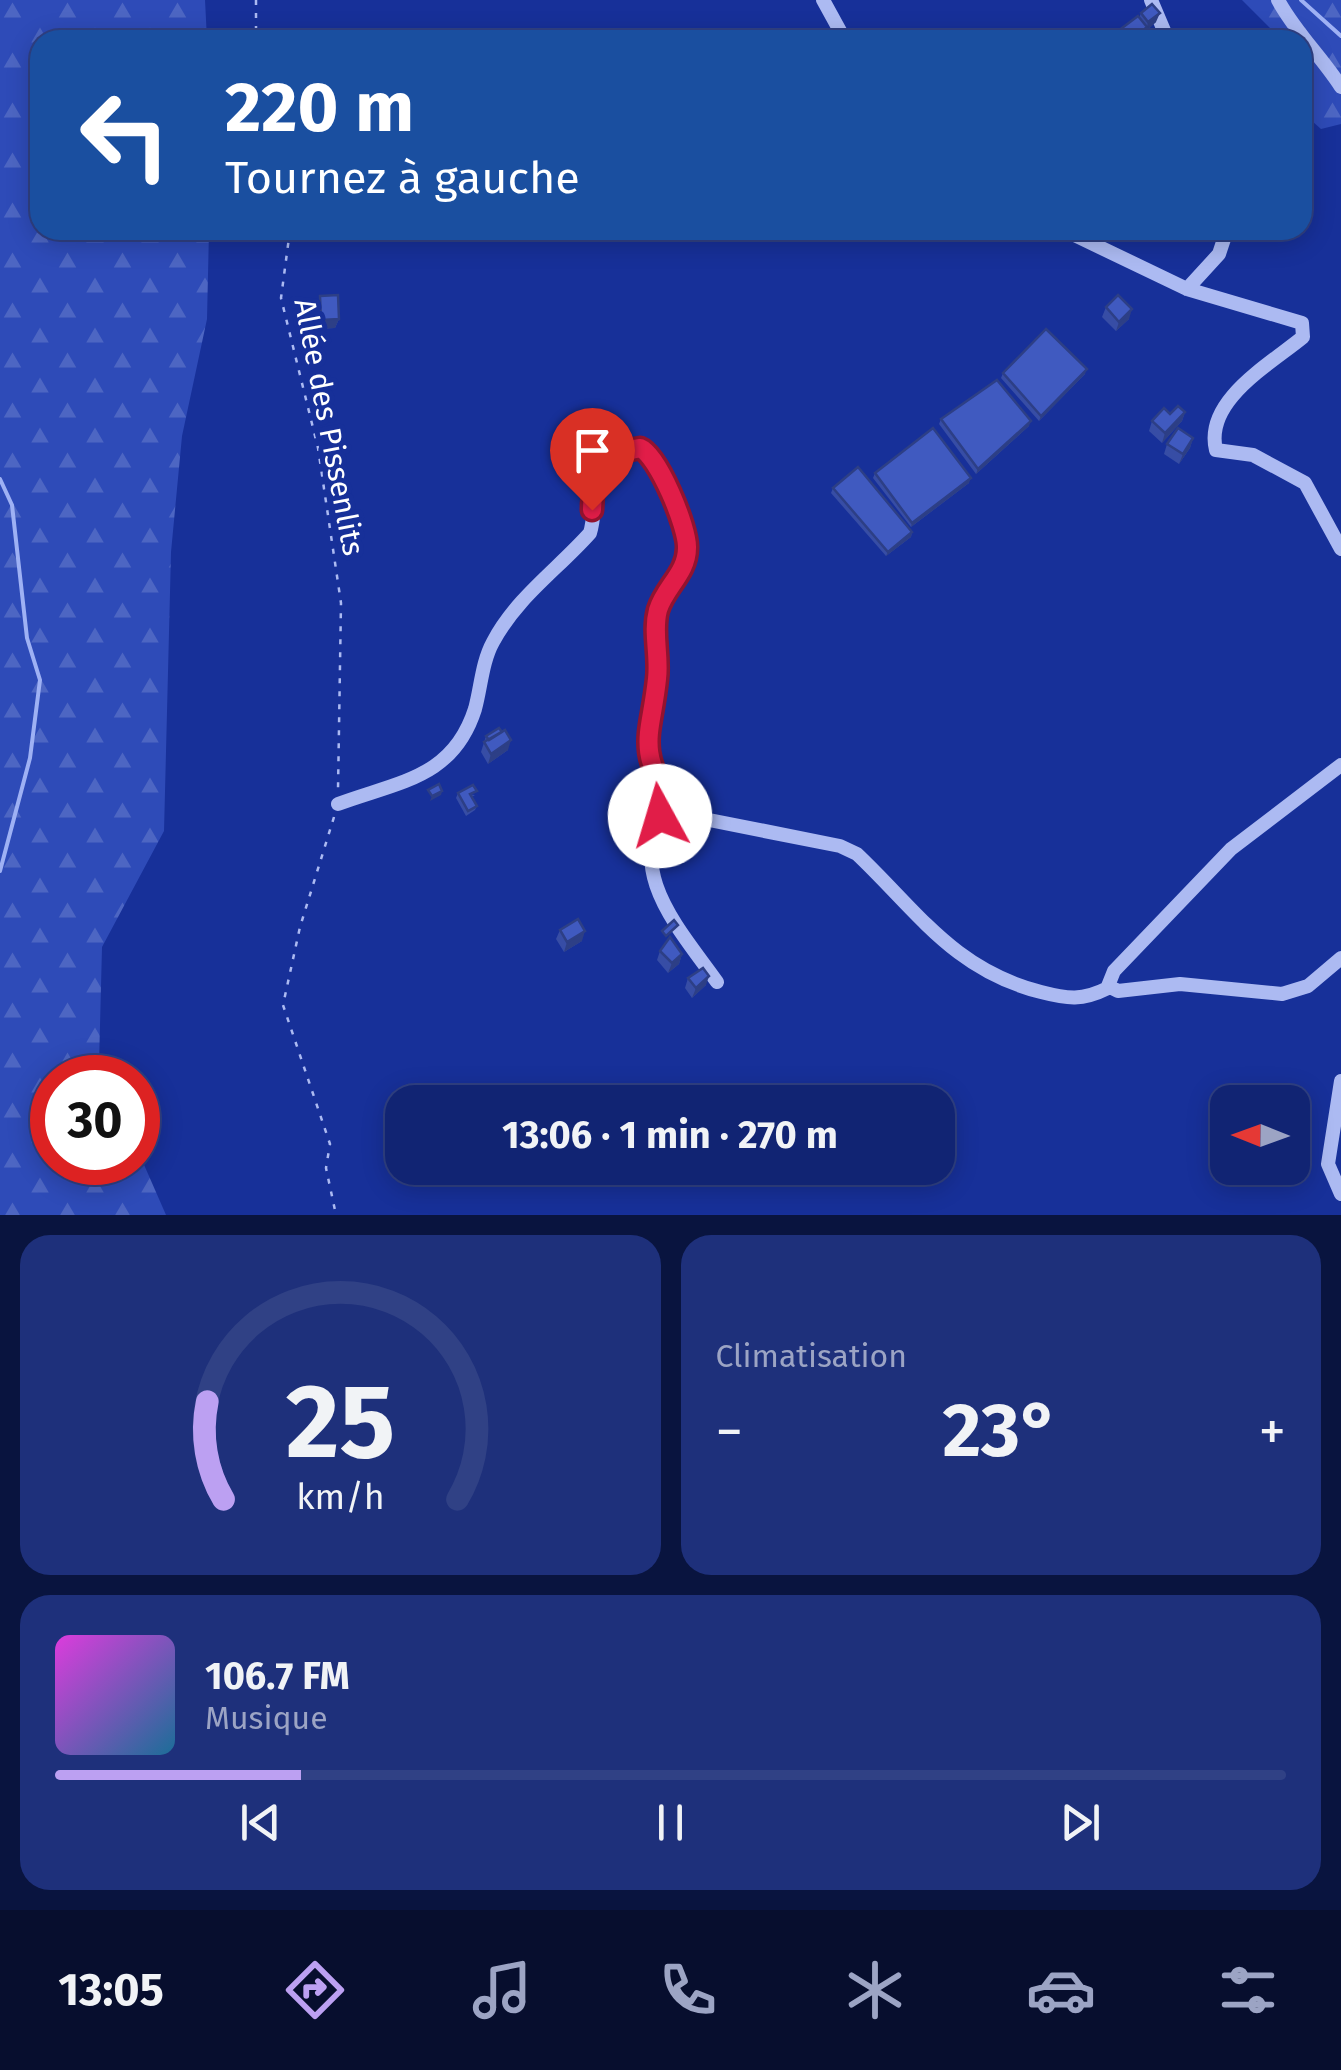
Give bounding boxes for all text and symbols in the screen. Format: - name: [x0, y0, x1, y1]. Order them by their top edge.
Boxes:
- text: 220 m: [225, 66, 414, 150]
- icon: left: [60, 70, 190, 200]
- text: Tournez à gauche: [225, 151, 580, 205]
- street label: Allée des Pissenlits: [286, 295, 372, 559]
- pin: [550, 408, 635, 511]
- icon: arrive: [565, 423, 620, 478]
- position arrow: [608, 764, 712, 868]
- speed limit sign: 30: [30, 1055, 160, 1185]
- north arrow: [1210, 1085, 1310, 1185]
- map controls: [1210, 1085, 1310, 1185]
- text: 13:06 · 1 min · 270 m: [502, 1112, 838, 1158]
- text: Climatisation: [716, 1337, 907, 1375]
- text: 25: [285, 1360, 395, 1485]
- text: 23°: [943, 1386, 1059, 1476]
- text: −: [716, 1399, 743, 1465]
- text: +: [1259, 1399, 1286, 1465]
- text: km/h: [296, 1476, 384, 1518]
- text: 106.7 FM: [205, 1653, 350, 1699]
- text: Musique: [205, 1699, 328, 1737]
- icon: previous: [233, 1795, 288, 1850]
- icon: pause: [643, 1795, 698, 1850]
- icon: next: [1053, 1795, 1108, 1850]
- icon: directions: [280, 1955, 350, 2025]
- icon: music: [467, 1955, 537, 2025]
- icon: phone: [653, 1955, 723, 2025]
- icon: climate: [840, 1955, 910, 2025]
- icon: car: [1026, 1955, 1096, 2025]
- icon: filters: [1213, 1955, 1283, 2025]
- text: 13:05: [58, 1963, 164, 2017]

